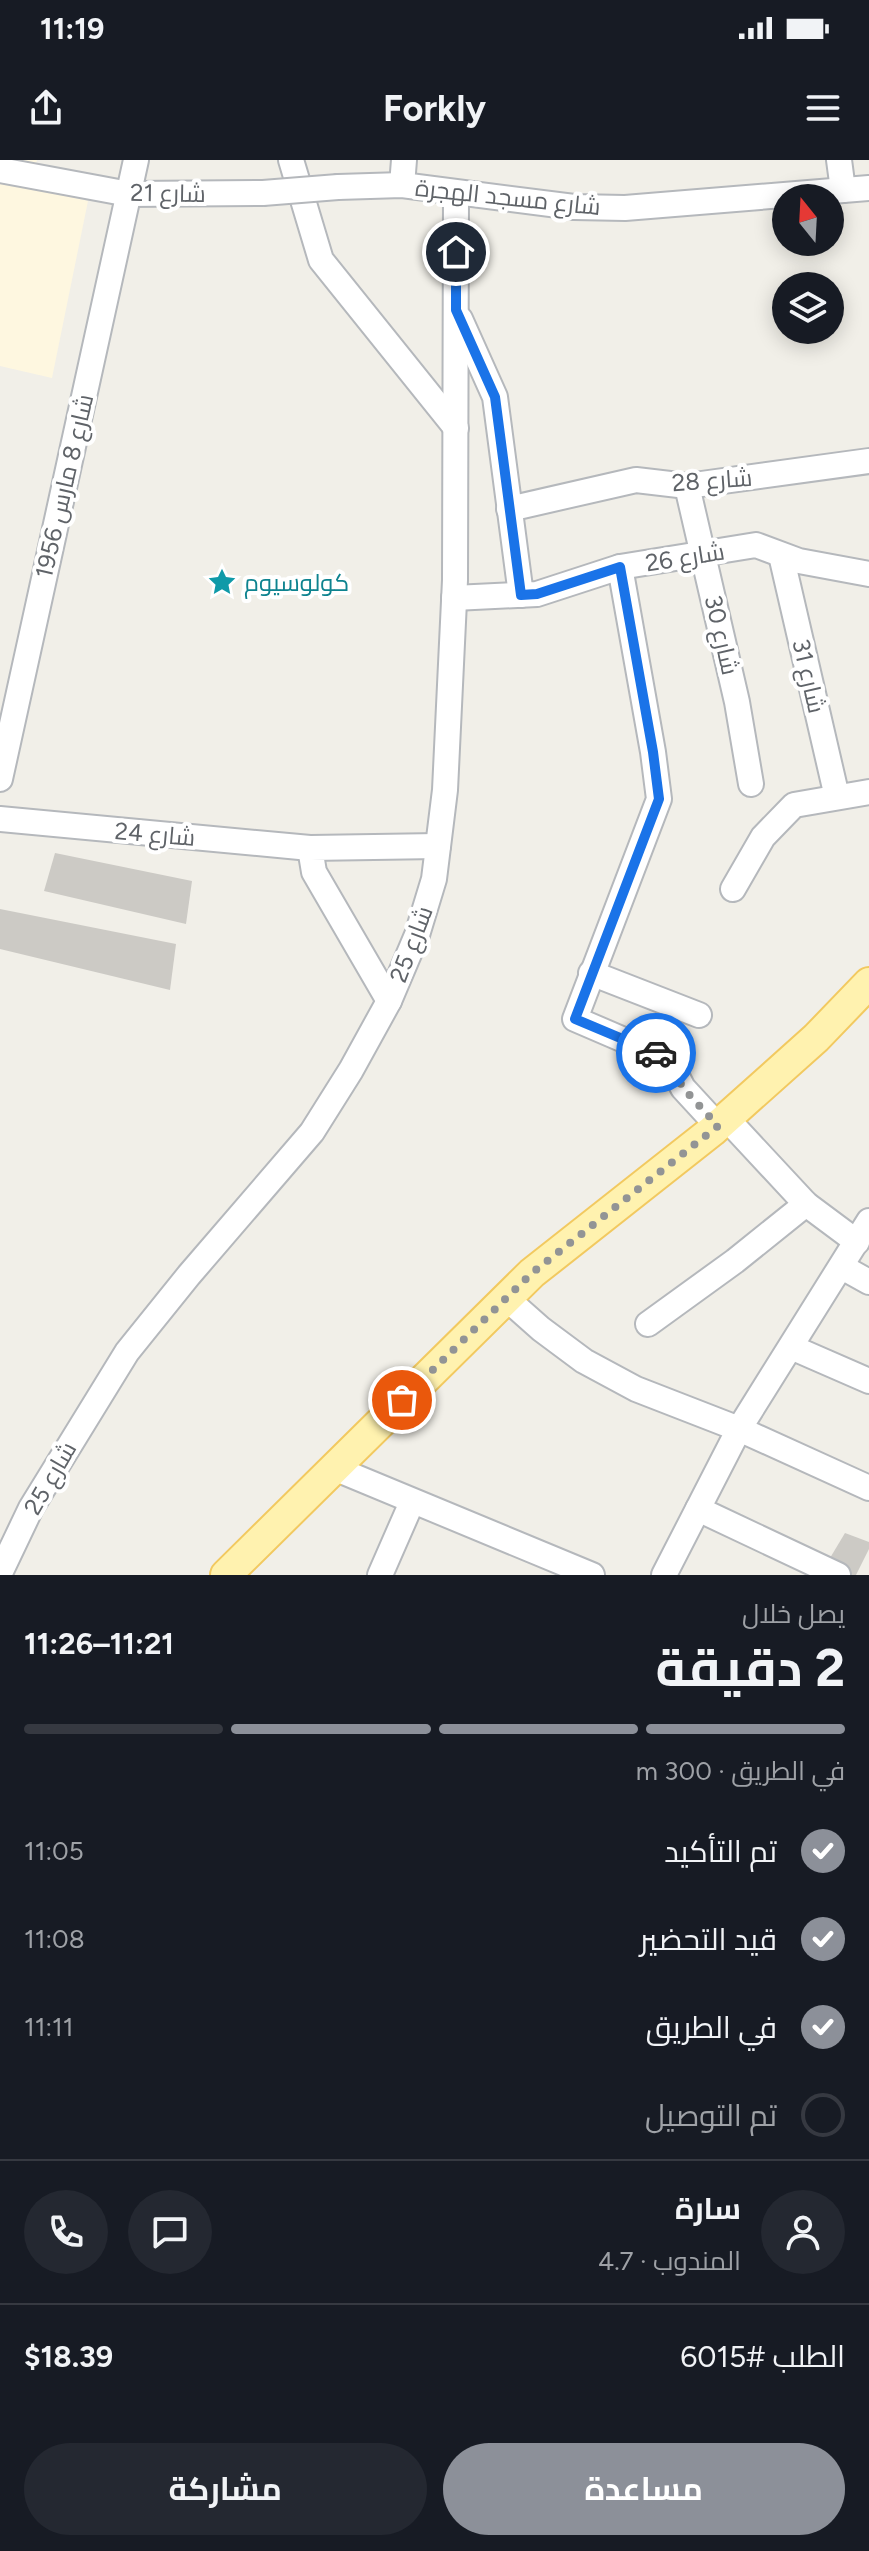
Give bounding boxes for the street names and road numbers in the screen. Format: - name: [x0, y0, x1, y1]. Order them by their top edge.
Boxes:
- street label: شارع مسجد الهجرة: [414, 173, 602, 223]
- street label: شارع 21: [130, 178, 206, 210]
- street label: شارع 8 مارس 1956: [29, 391, 101, 581]
- street label: شارع 28: [671, 463, 753, 499]
- street label: شارع 26: [644, 536, 727, 580]
- street label: شارع 30: [697, 592, 745, 678]
- street label: شارع 31: [784, 636, 832, 716]
- street label: شارع 24: [113, 816, 196, 854]
- street label: شارع 25: [383, 902, 441, 987]
- street label: شارع 25: [18, 1436, 84, 1521]

